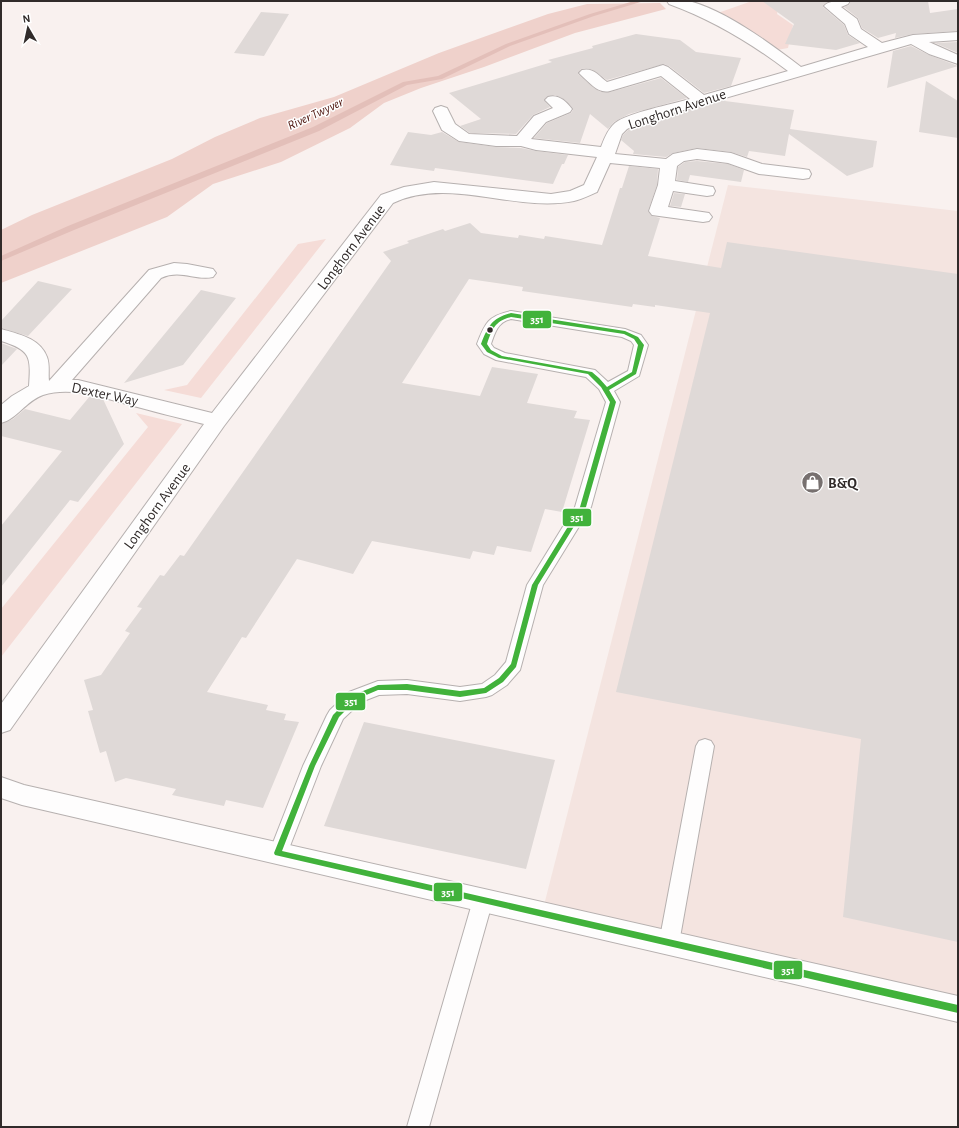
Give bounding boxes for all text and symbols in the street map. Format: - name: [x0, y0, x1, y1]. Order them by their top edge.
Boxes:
- north arrow: [8, 8, 48, 48]
- text: N: [22, 13, 31, 25]
- street label: Longhorn Avenue: [626, 87, 728, 132]
- water label: River Twyver: [286, 96, 346, 133]
- street label: Longhorn Avenue: [315, 202, 388, 293]
- line badge: 351: [522, 310, 552, 329]
- text: 351: [530, 314, 544, 325]
- unlabelled marker: [485, 325, 495, 335]
- street label: Dexter Way: [70, 380, 140, 409]
- street label: Longhorn Avenue: [121, 461, 194, 552]
- shop icon: B&Q: [800, 470, 826, 496]
- place label: B&Q: [828, 476, 859, 491]
- line badge: 351: [562, 508, 592, 527]
- text: 351: [570, 512, 584, 523]
- line badge: 351: [335, 692, 366, 711]
- text: 351: [344, 696, 358, 707]
- line badge: 351: [433, 882, 463, 902]
- text: 351: [441, 887, 455, 898]
- line badge: 351: [773, 960, 803, 980]
- text: 351: [781, 965, 795, 976]

